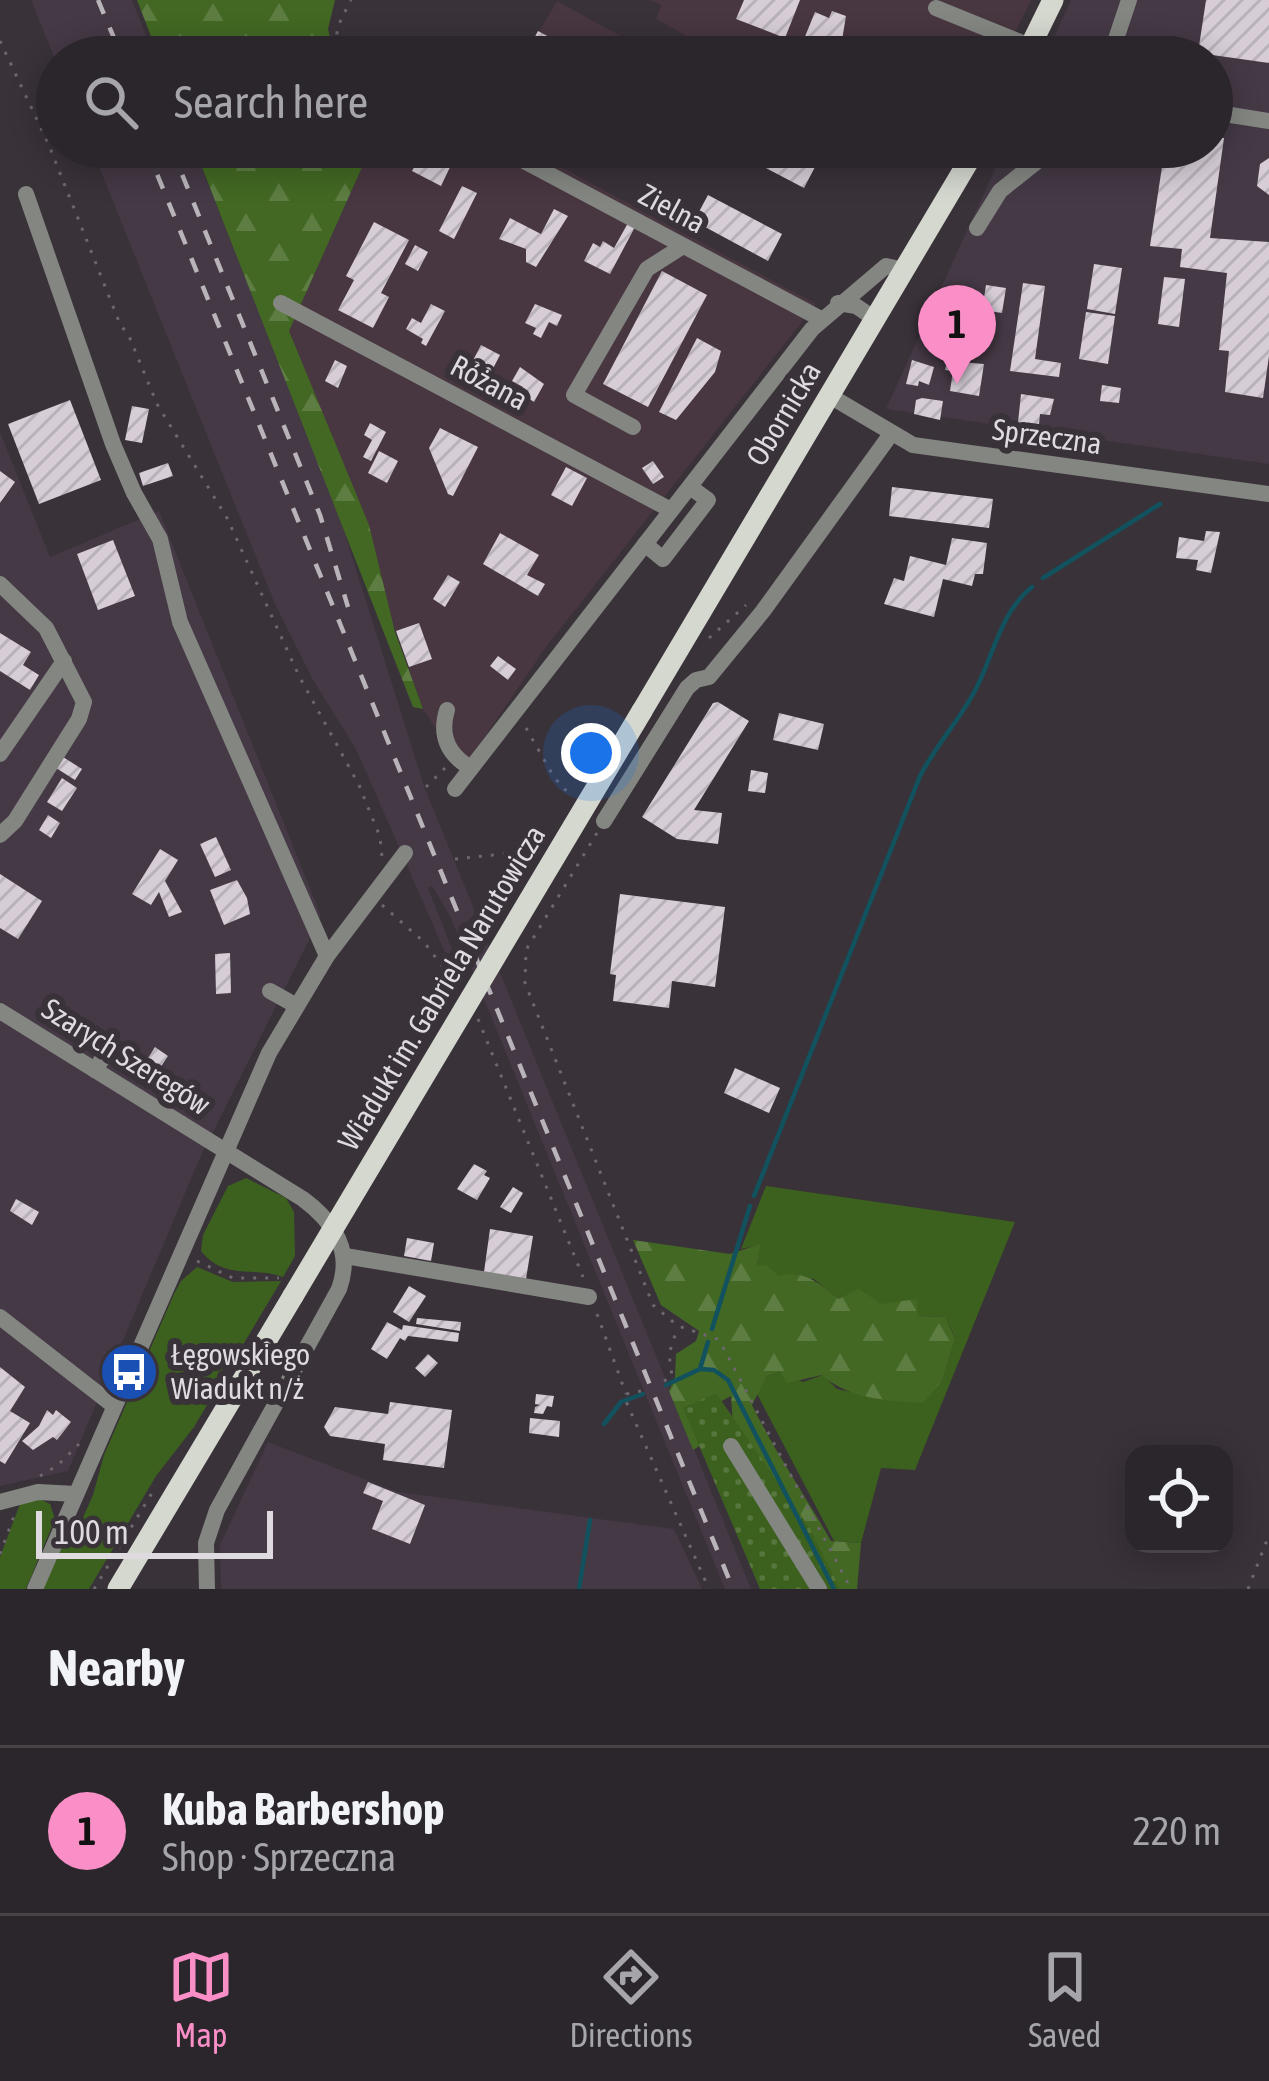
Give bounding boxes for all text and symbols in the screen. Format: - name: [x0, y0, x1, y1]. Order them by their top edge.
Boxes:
- search box: [36, 36, 1233, 168]
- icon: search: [78, 69, 144, 135]
- text: Search here: [174, 76, 368, 128]
- street label: Zielna: [633, 177, 712, 240]
- pin: 1: [918, 285, 996, 384]
- street label: Różana: [445, 348, 534, 416]
- street label: Obornicka: [739, 356, 827, 471]
- street label: Sprzeczna: [990, 412, 1104, 461]
- your location: [561, 723, 621, 783]
- street label: Wiadukt im. Gabriela Narutowicza: [331, 819, 552, 1156]
- street label: Szarych Szeregów: [36, 991, 217, 1121]
- place label: Łęgowskiego Wiadukt n/ż: [171, 1337, 310, 1405]
- bus stop icon: Łęgowskiego Wiadukt n/ż: [98, 1341, 160, 1403]
- map controls: [1125, 1445, 1233, 1553]
- button: locate: [1125, 1445, 1233, 1553]
- scale bar: [36, 1505, 273, 1558]
- text: 100 m: [54, 1513, 129, 1551]
- text: Nearby: [48, 1638, 185, 1697]
- text: Kuba Barbershop: [162, 1783, 445, 1835]
- text: 1: [78, 1809, 96, 1853]
- text: 220 m: [1133, 1809, 1221, 1853]
- text: Shop · Sprzeczna: [162, 1835, 396, 1879]
- tab: Map: [168, 1944, 234, 2054]
- tab: Directions: [569, 1944, 693, 2054]
- tab: Saved: [1028, 1944, 1101, 2054]

